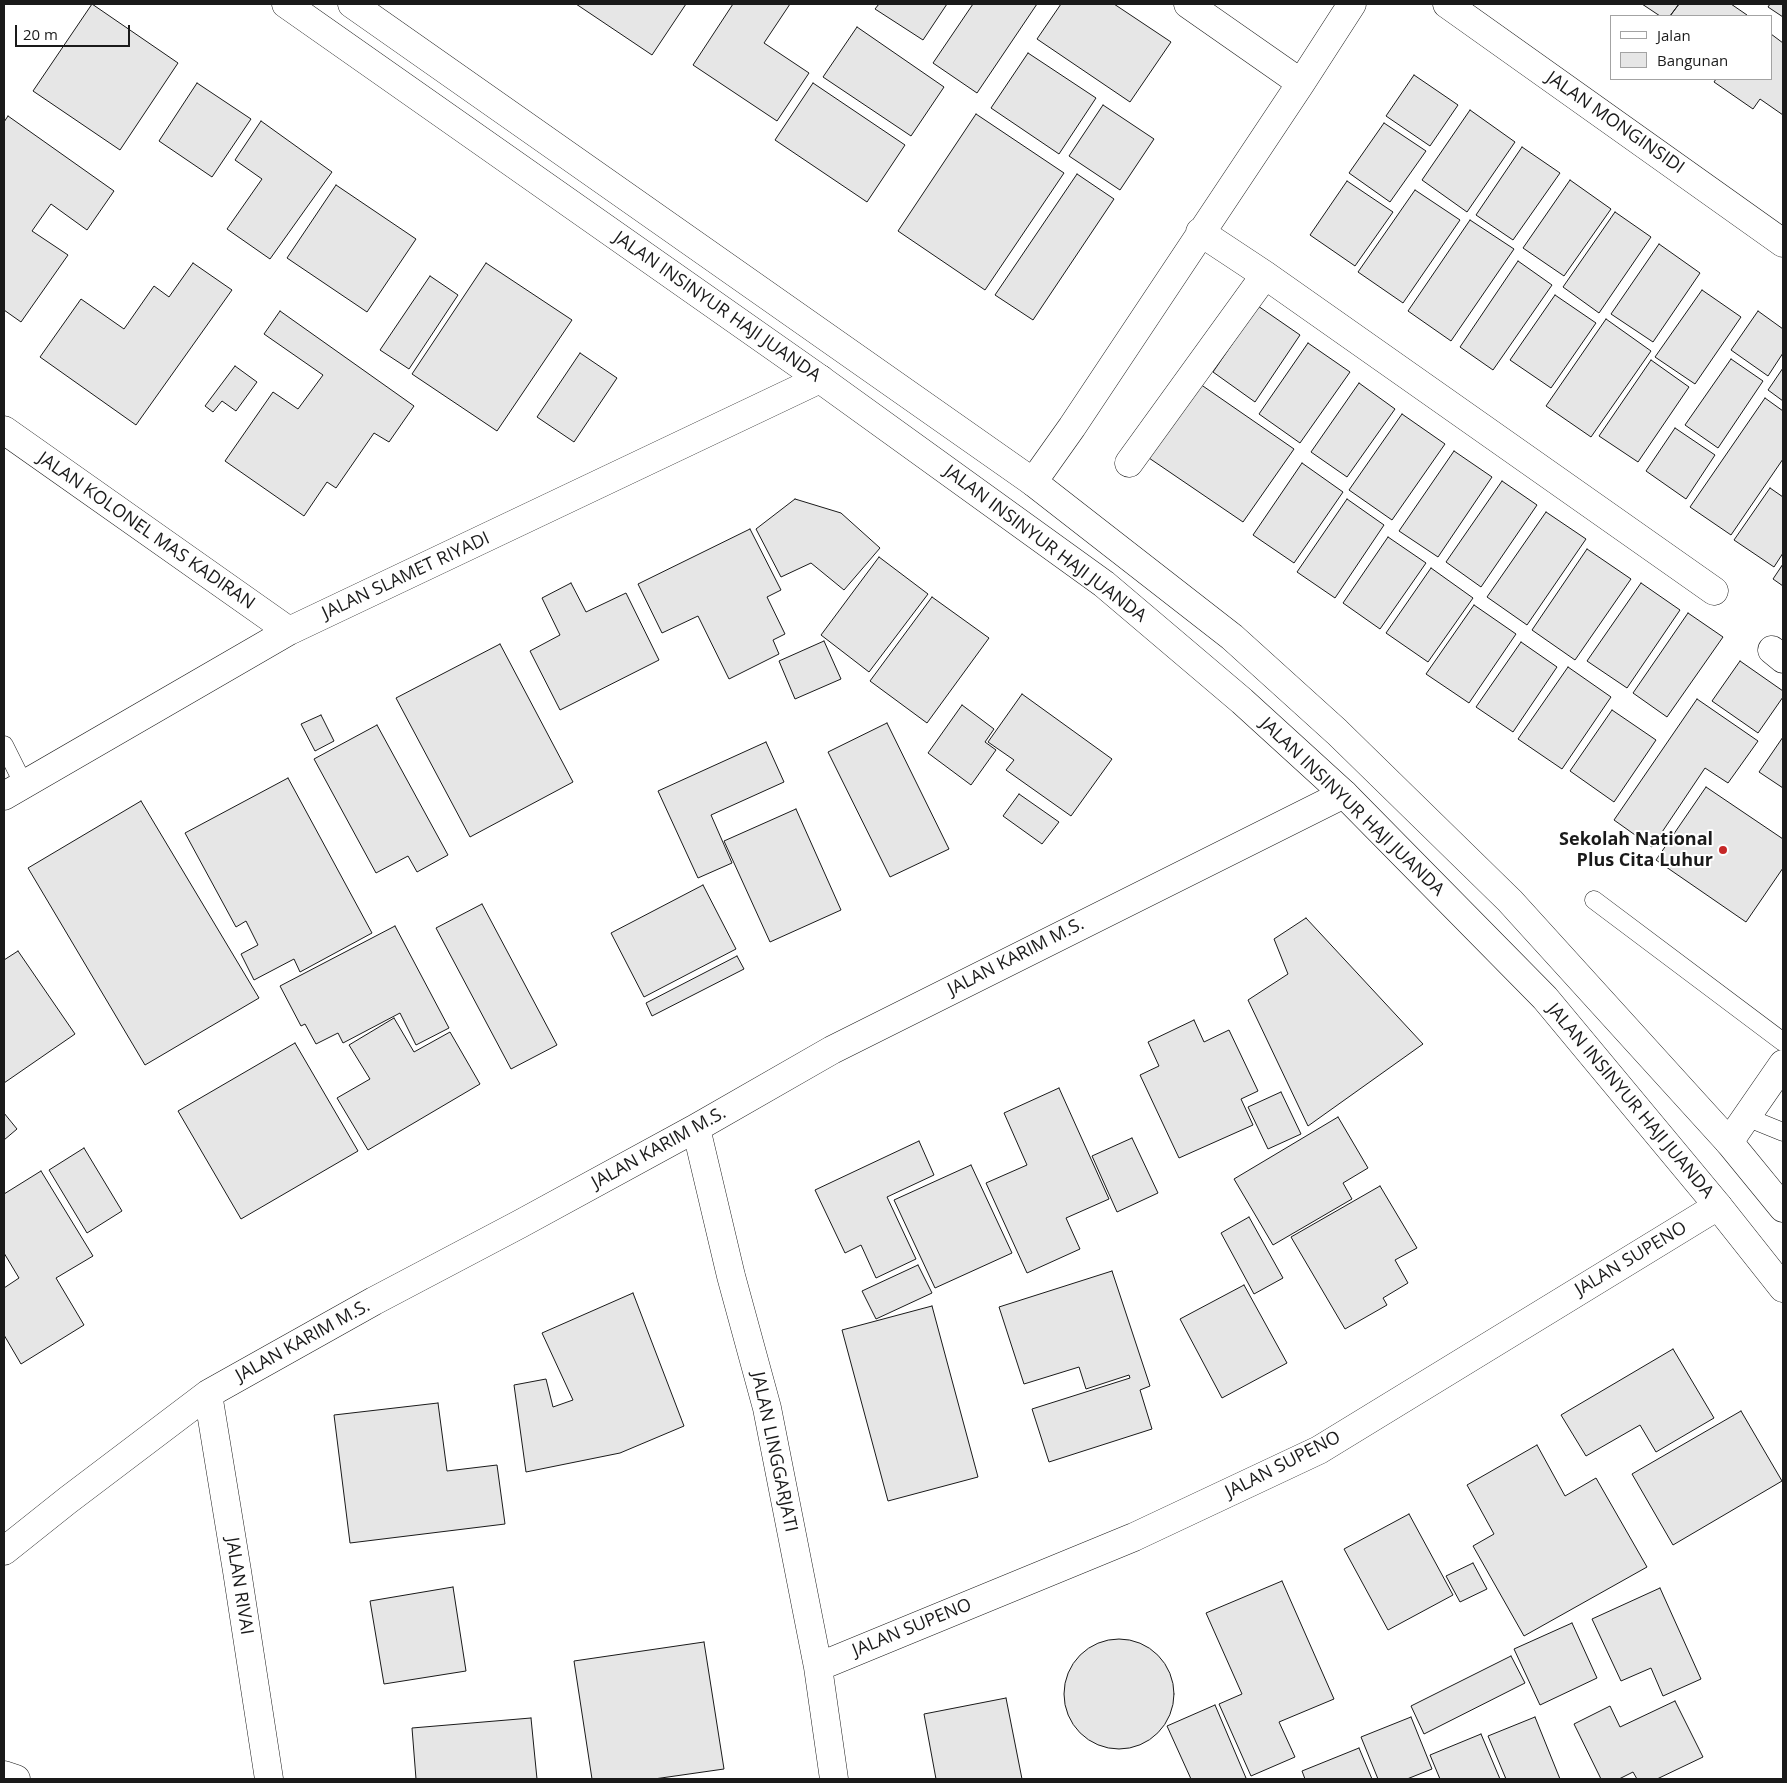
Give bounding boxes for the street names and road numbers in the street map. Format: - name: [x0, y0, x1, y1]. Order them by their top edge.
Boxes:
- street label: JALAN MONGINSIDI: [1542, 67, 1688, 179]
- street label: JALAN INSINYUR HAJI JUANDA: [609, 227, 825, 387]
- street label: JALAN KOLONEL MAS KADIRAN: [33, 448, 259, 614]
- street label: JALAN INSINYUR HAJI JUANDA: [940, 461, 1150, 627]
- street label: JALAN SLAMET RIYADI: [319, 528, 493, 624]
- street label: JALAN INSINYUR HAJI JUANDA: [1255, 713, 1449, 901]
- street label: JALAN KARIM M.S.: [944, 913, 1088, 1001]
- street label: JALAN INSINYUR HAJI JUANDA: [1542, 999, 1718, 1203]
- street label: JALAN KARIM M.S.: [588, 1102, 730, 1194]
- street label: JALAN SUPENO: [1571, 1217, 1691, 1301]
- street label: JALAN KARIM M.S.: [232, 1295, 374, 1387]
- street label: JALAN LINGGARJATI: [746, 1370, 802, 1534]
- street label: JALAN SUPENO: [1222, 1427, 1344, 1503]
- street label: JALAN RIVAI: [221, 1536, 257, 1636]
- street label: JALAN SUPENO: [849, 1594, 975, 1662]

